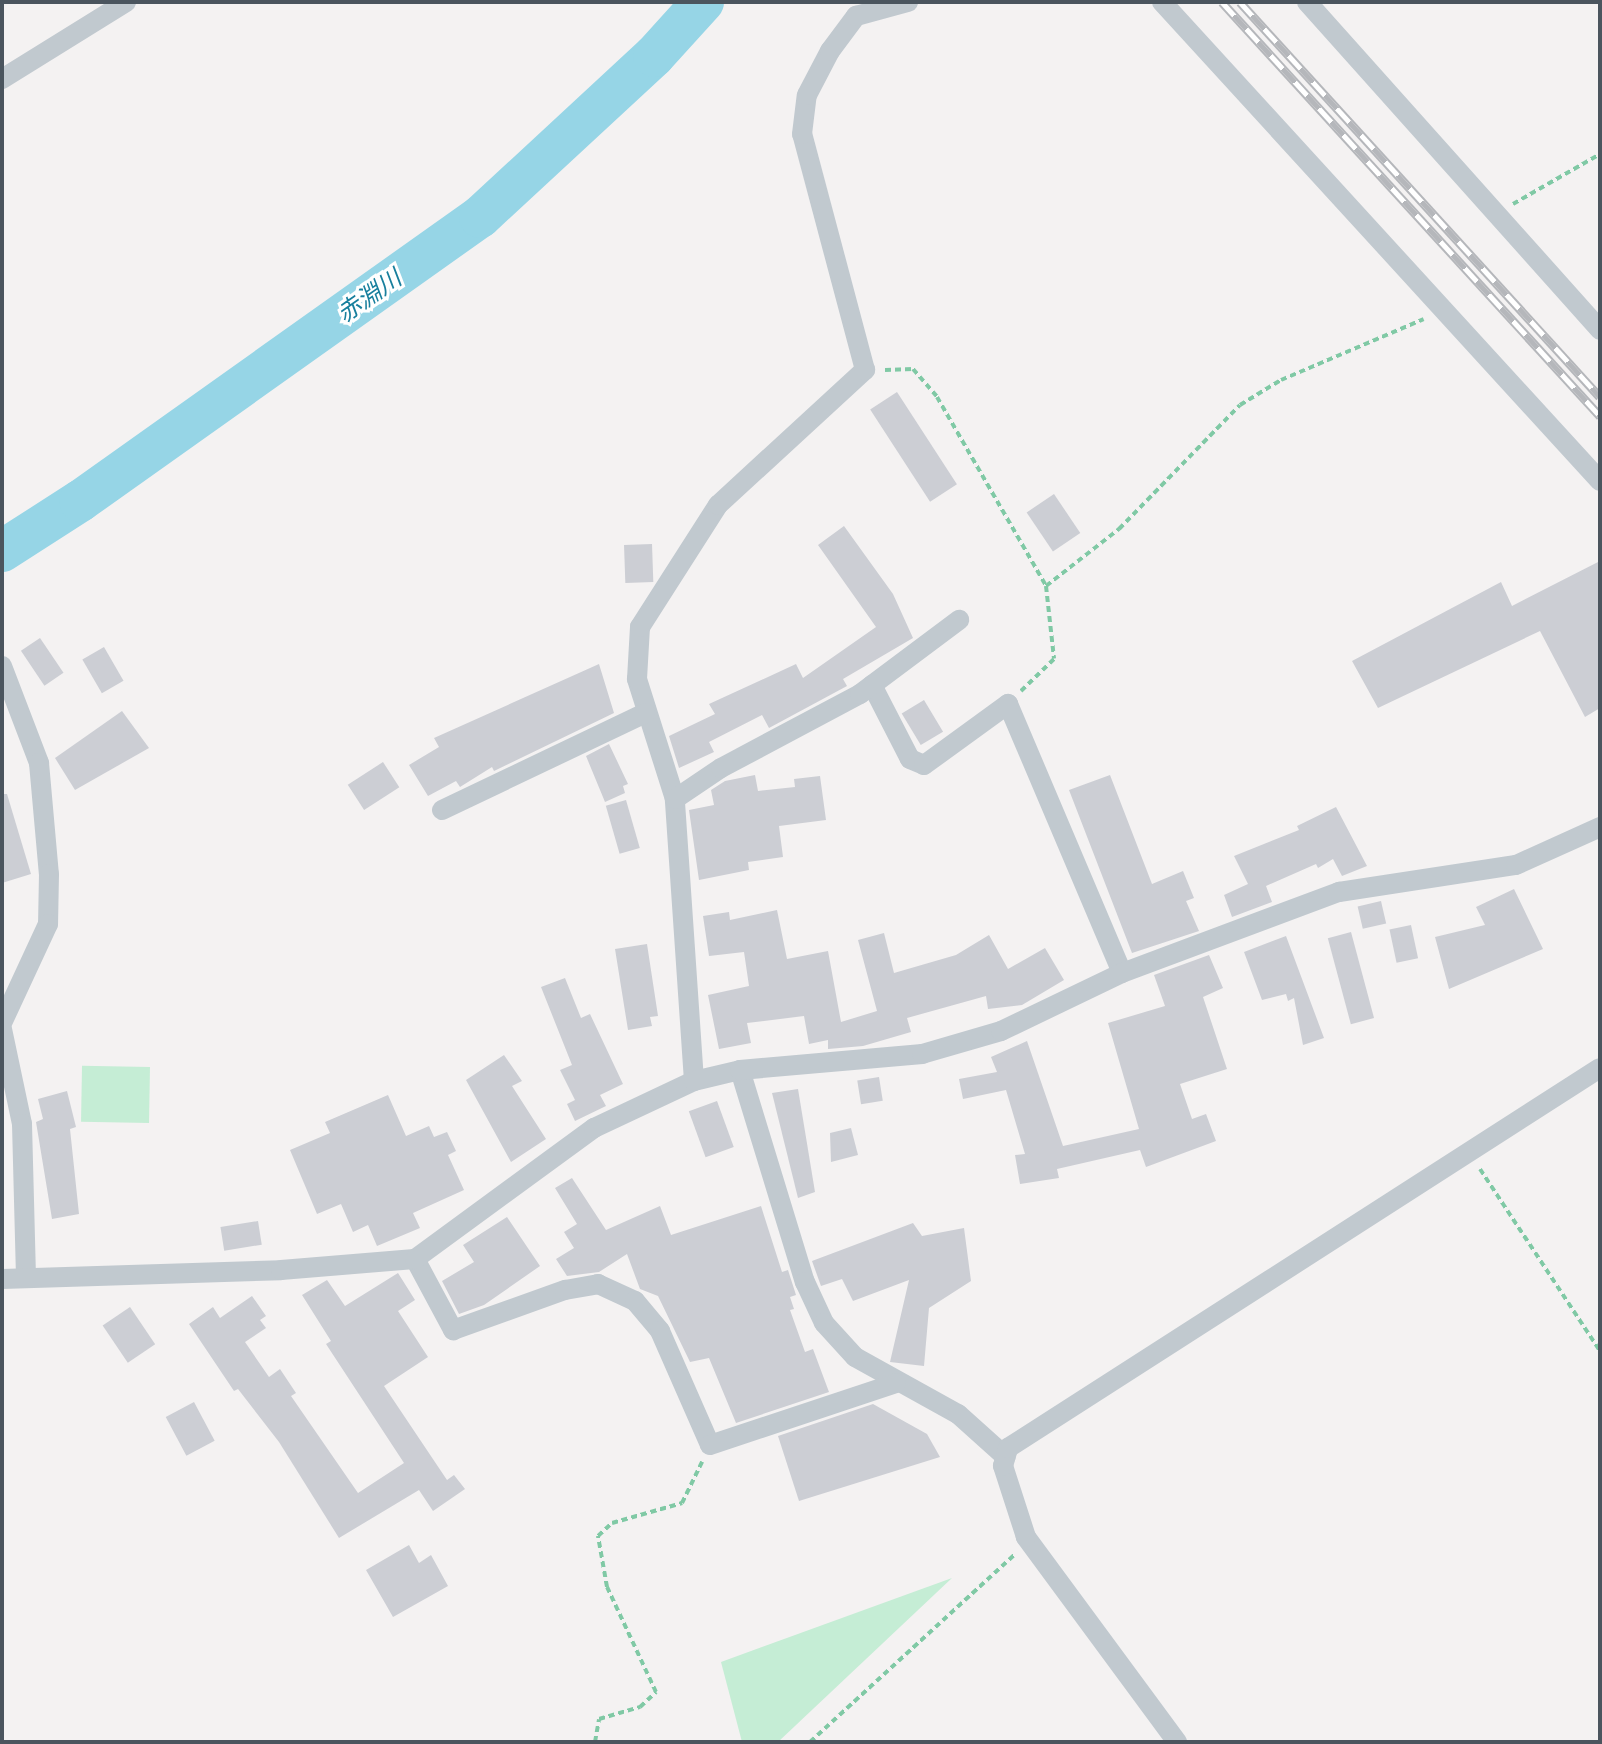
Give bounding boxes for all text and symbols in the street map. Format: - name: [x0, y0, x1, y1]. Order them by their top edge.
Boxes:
- water label: 赤淵川: [331, 264, 407, 328]

